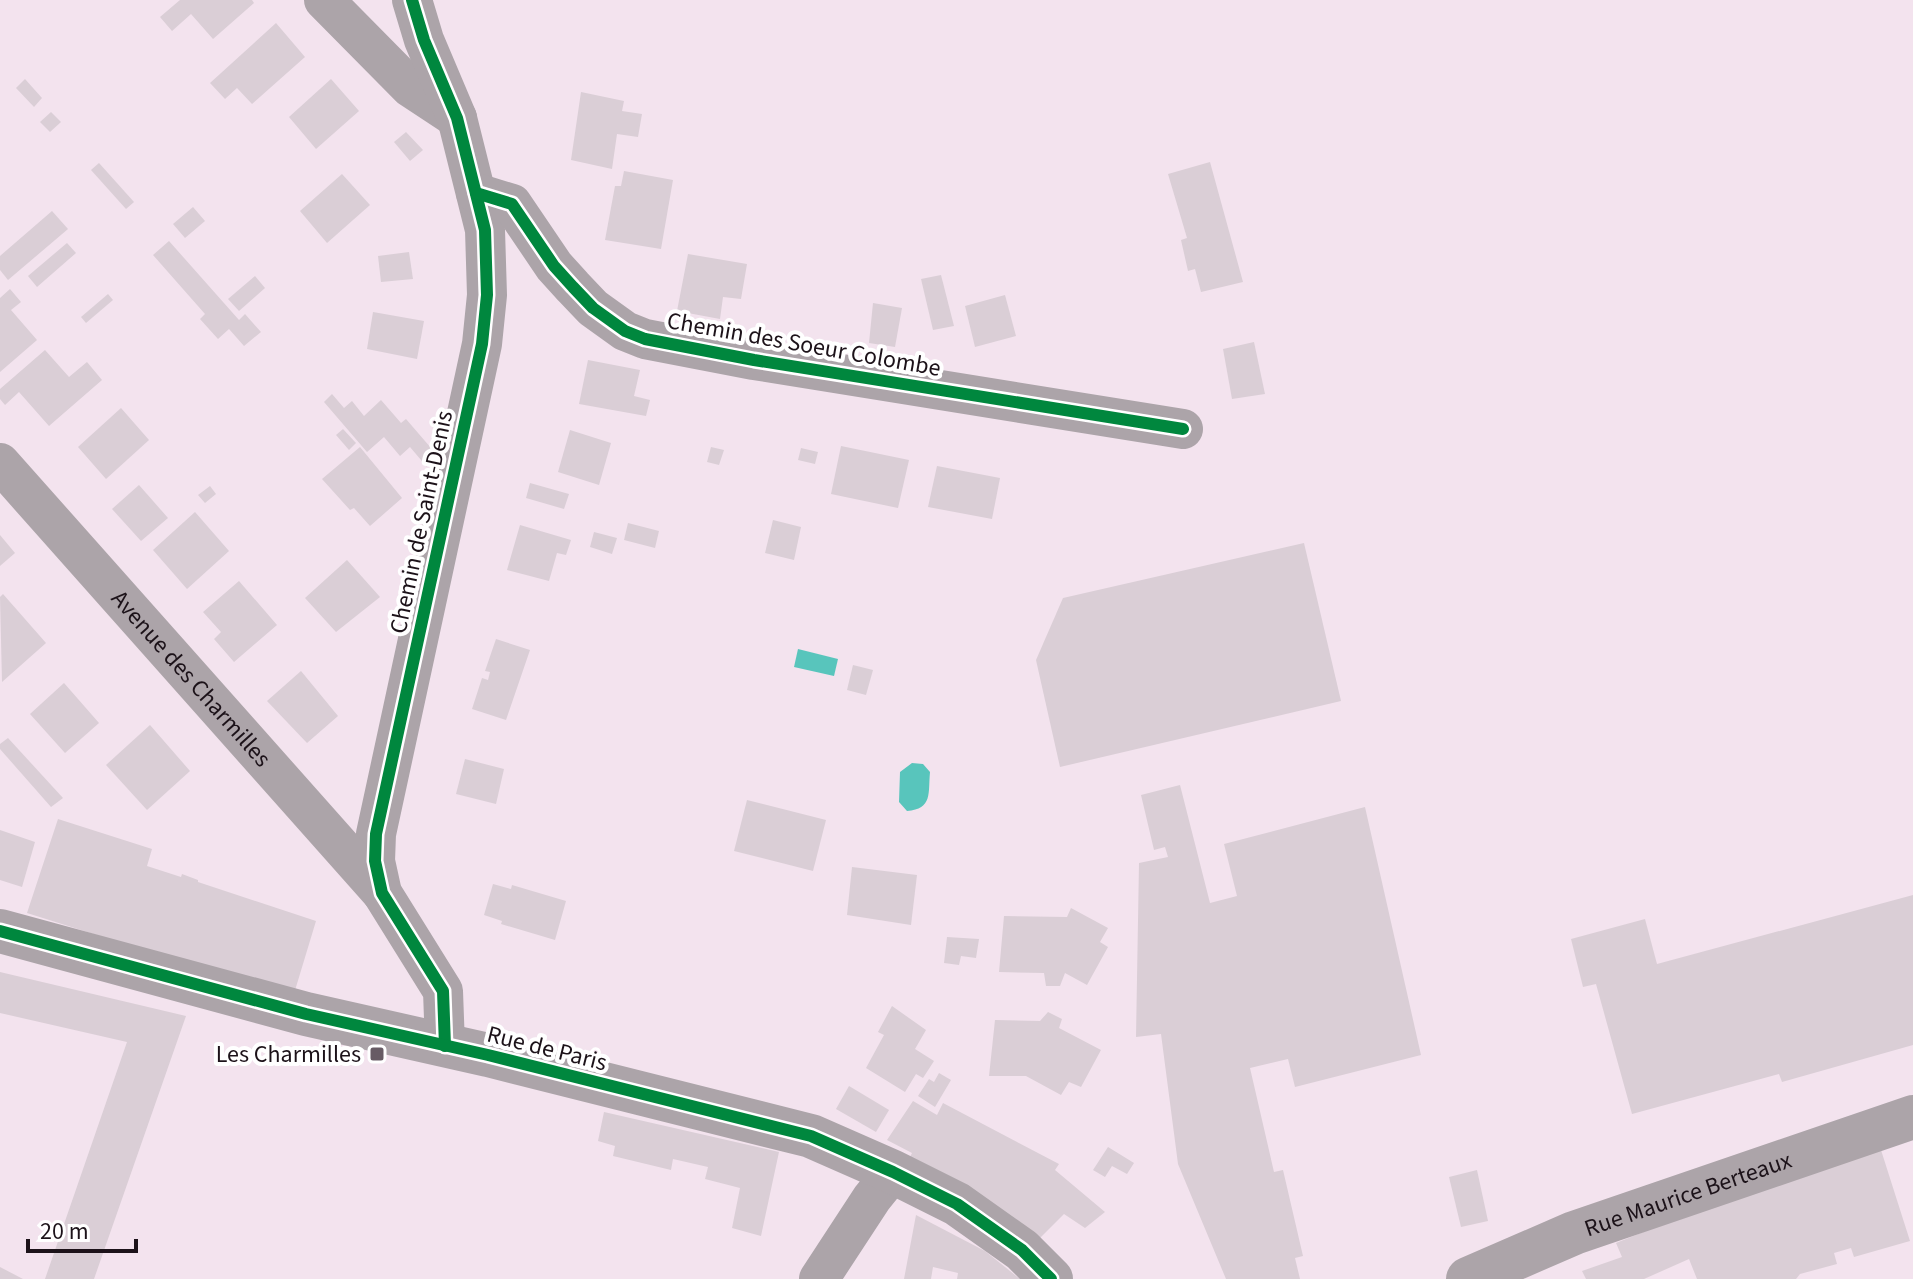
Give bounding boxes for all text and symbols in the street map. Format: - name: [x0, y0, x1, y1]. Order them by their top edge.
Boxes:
- street label: Chemin des Soeur Colombe: [664, 303, 943, 386]
- street label: Chemin de Saint-Denis: [381, 407, 462, 637]
- street label: Avenue des Charmilles: [103, 582, 279, 775]
- street label: Rue de Paris: [483, 1017, 610, 1080]
- place label: Les Charmilles: [216, 1037, 361, 1072]
- marker: Les Charmilles: [368, 1045, 386, 1063]
- street label: Rue Maurice Berteaux: [1580, 1143, 1797, 1246]
- scale bar: [28, 1203, 136, 1253]
- text: 20 m: [40, 1214, 89, 1249]

